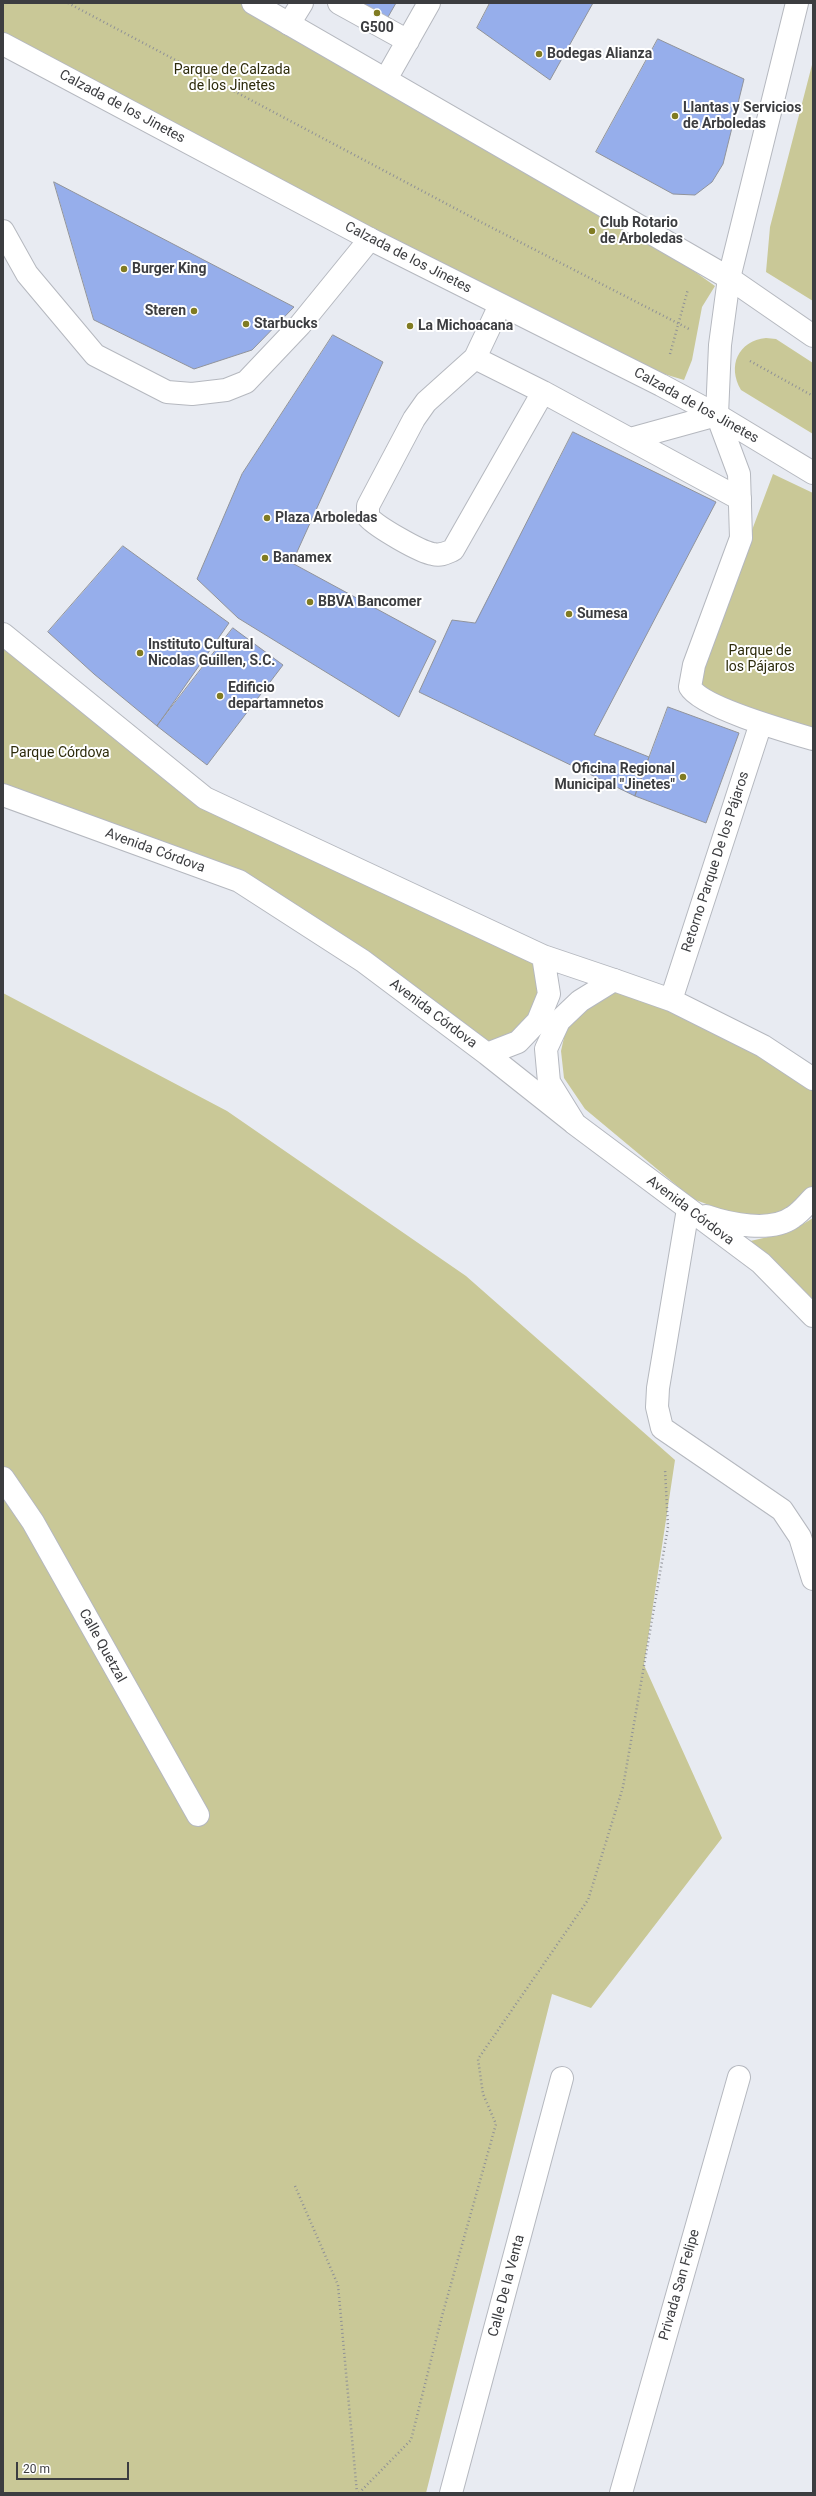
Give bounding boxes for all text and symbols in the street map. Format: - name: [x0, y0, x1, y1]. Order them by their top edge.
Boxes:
- marker: G500: [372, 8, 382, 18]
- place label: G500: [360, 20, 394, 36]
- place label: Bodegas Alianza: [547, 46, 652, 62]
- marker: Bodegas Alianza: [534, 49, 544, 59]
- park label: Parque de Calzada de los Jinetes: [174, 62, 290, 94]
- street label: Calzada de los Jinetes: [56, 67, 188, 147]
- place label: Llantas y Servicios de Arboledas: [683, 100, 801, 132]
- marker: Llantas y Servicios de Arboledas: [670, 111, 680, 121]
- place label: Club Rotario de Arboledas: [600, 215, 683, 248]
- street label: Calzada de los Jinetes: [342, 219, 474, 297]
- marker: Club Rotario de Arboledas: [587, 226, 597, 236]
- place label: Burger King: [132, 261, 206, 277]
- marker: Burger King: [119, 264, 129, 274]
- place label: Steren: [145, 303, 186, 319]
- marker: Steren: [189, 306, 199, 316]
- place label: Starbucks: [254, 316, 318, 332]
- place label: La Michoacana: [418, 318, 513, 334]
- marker: Starbucks: [241, 319, 251, 329]
- marker: La Michoacana: [405, 321, 415, 331]
- street label: Calzada de los Jinetes: [631, 365, 761, 447]
- place label: Plaza Arboledas: [275, 510, 377, 526]
- marker: Plaza Arboledas: [262, 513, 272, 523]
- place label: Banamex: [273, 550, 332, 566]
- marker: Banamex: [260, 553, 270, 563]
- place label: BBVA Bancomer: [318, 594, 422, 610]
- marker: BBVA Bancomer: [305, 597, 315, 607]
- place label: Sumesa: [577, 606, 628, 622]
- marker: Sumesa: [564, 609, 574, 619]
- place label: Instituto Cultural Nicolas Guillen, S.C.: [148, 637, 275, 670]
- park label: Parque de los Pájaros: [725, 643, 795, 676]
- marker: Instituto Cultural Nicolas Guillen, S.C.: [135, 648, 145, 658]
- place label: Edificio departamnetos: [228, 680, 324, 712]
- marker: Edificio departamnetos: [215, 691, 225, 701]
- park label: Parque Córdova: [10, 745, 110, 761]
- place label: Oficina Regional Municipal "Jinetes": [554, 761, 675, 794]
- street label: Retorno Parque De los Pájaros: [679, 769, 753, 955]
- marker: Oficina Regional Municipal "Jinetes": [678, 772, 688, 782]
- street label: Avenida Córdova: [103, 825, 207, 877]
- street label: Avenida Córdova: [386, 976, 480, 1052]
- street label: Avenida Córdova: [643, 1173, 737, 1249]
- street label: Calle Quetzal: [75, 1606, 129, 1686]
- street label: Privada San Felipe: [656, 2228, 704, 2342]
- street label: Calle De la Venta: [485, 2233, 529, 2339]
- scale bar: [18, 2454, 131, 2480]
- text: 20 m: [23, 2462, 50, 2476]

